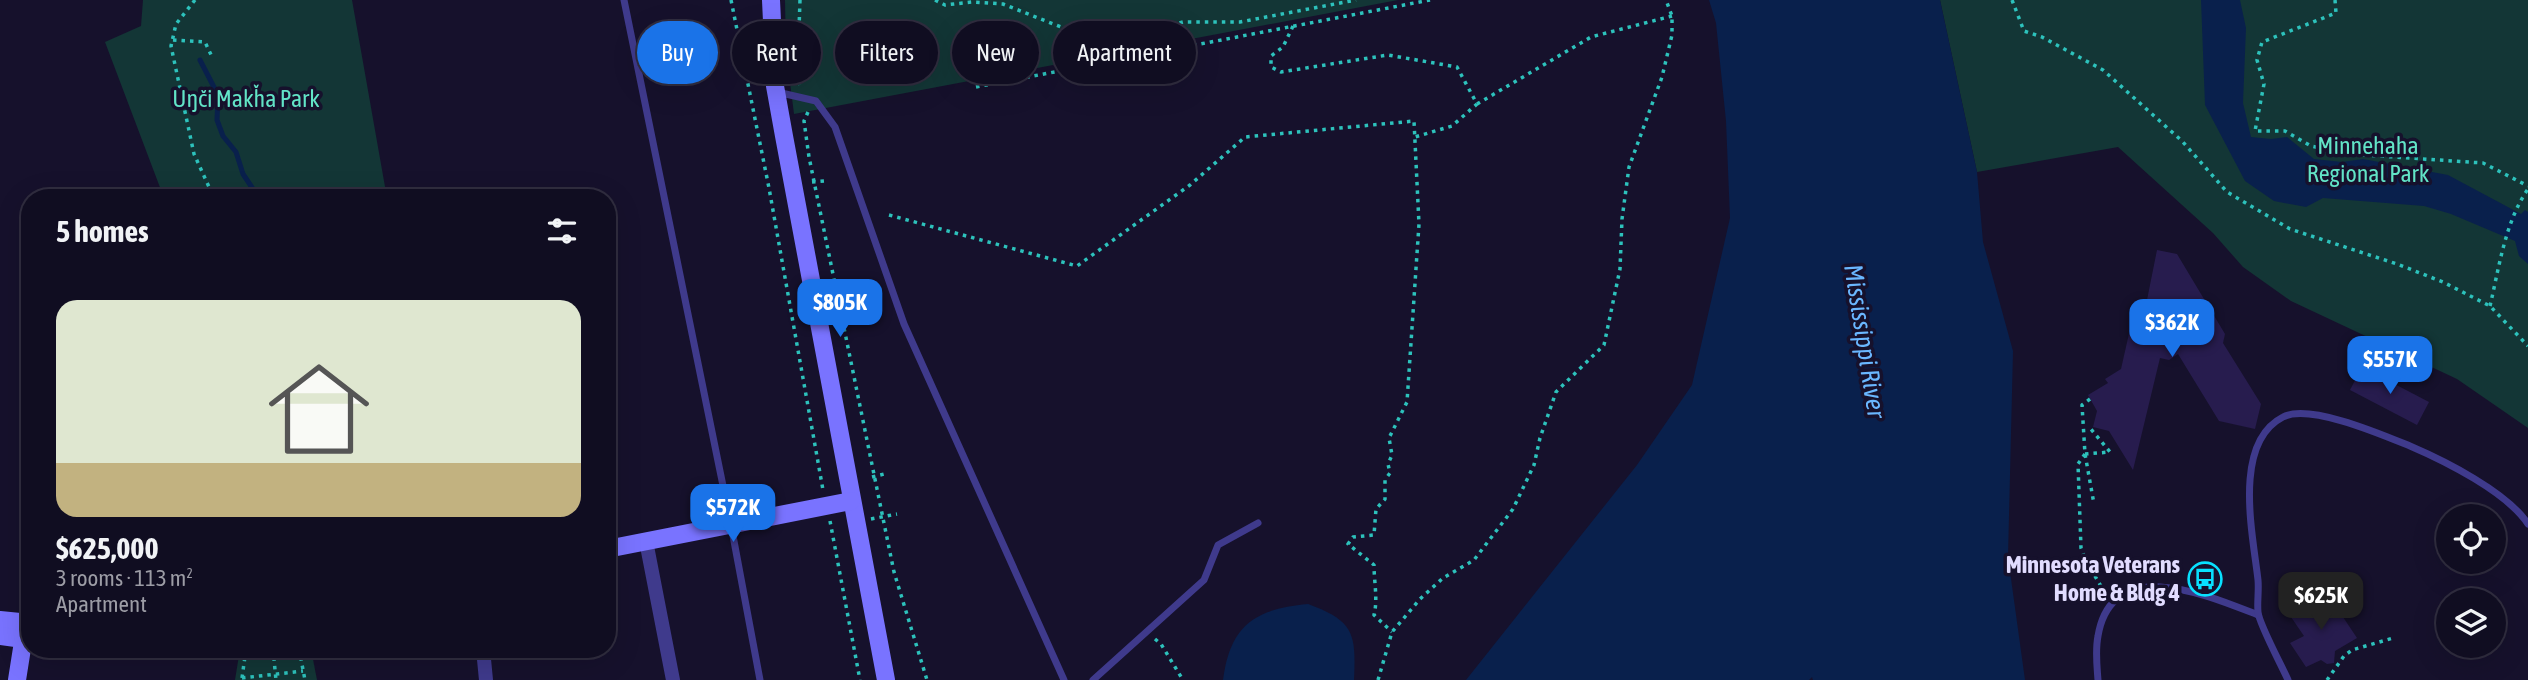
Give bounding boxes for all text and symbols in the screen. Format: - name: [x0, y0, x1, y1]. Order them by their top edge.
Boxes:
- chip: Buy: [637, 21, 718, 84]
- chip: Rent: [732, 21, 821, 84]
- chip: Filters: [835, 21, 938, 84]
- chip: New: [952, 21, 1039, 84]
- chip: Apartment: [1053, 21, 1196, 84]
- park label: Uŋči Makȟa Park: [172, 84, 320, 112]
- park label: Minnehaha Regional Park: [2307, 132, 2430, 187]
- icon: filters: [543, 212, 581, 250]
- text: 5 homes: [56, 214, 149, 248]
- water label: Mississippi River: [1838, 262, 1892, 421]
- pin: $805K: [791, 280, 889, 339]
- text: $805K: [813, 289, 867, 315]
- pin: $362K: [2123, 300, 2221, 359]
- text: $362K: [2145, 309, 2199, 335]
- pin: $557K: [2341, 336, 2439, 396]
- icon: home: [256, 346, 382, 472]
- text: $557K: [2363, 346, 2417, 372]
- pin: $572K: [684, 484, 782, 544]
- text: $572K: [706, 494, 760, 520]
- map controls: [2436, 504, 2506, 658]
- button: locate: [2436, 504, 2506, 574]
- text: $625,000: [56, 531, 159, 565]
- place label: Minnesota Veterans Home & Bldg 4: [2006, 551, 2181, 606]
- bus stop icon: Minnesota Veterans Home & Bldg 4: [2186, 560, 2224, 598]
- text: 3 rooms · 113 m²: [56, 565, 193, 591]
- pin: $625K: [2272, 572, 2370, 632]
- text: $625K: [2294, 582, 2348, 608]
- button: layers: [2436, 588, 2506, 658]
- text: Apartment: [56, 591, 147, 617]

